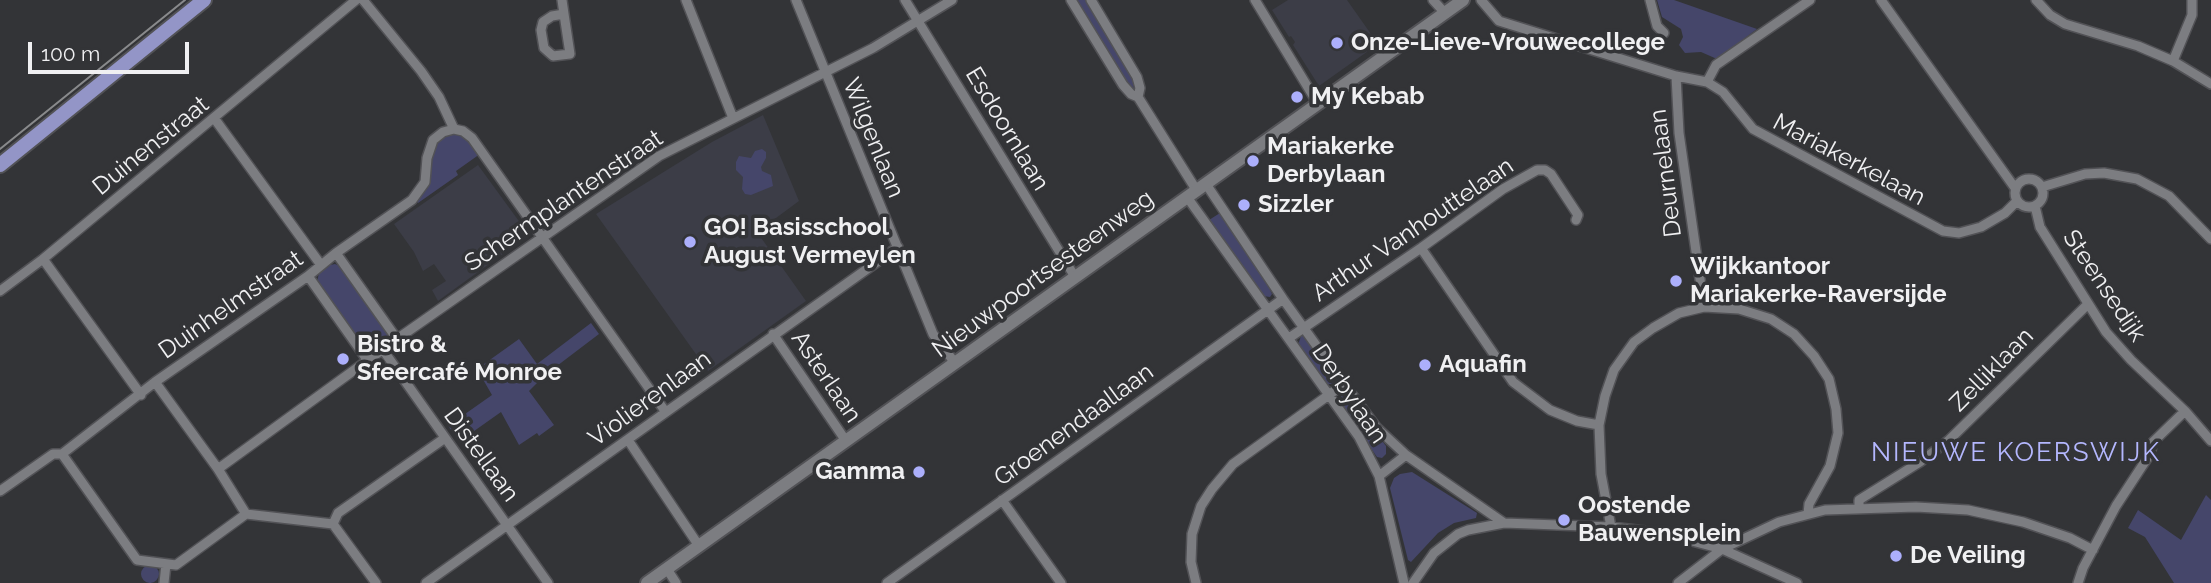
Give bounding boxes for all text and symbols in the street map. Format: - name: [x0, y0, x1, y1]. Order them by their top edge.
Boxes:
- scale bar: [32, 28, 192, 72]
- place label: Onze-Lieve-Vrouwecollege: [1351, 29, 1665, 57]
- marker: Onze-Lieve-Vrouwecollege: [1329, 35, 1345, 51]
- text: 100 m: [41, 41, 100, 66]
- street label: Esdoornlaan: [959, 62, 1055, 196]
- street label: Wilgenlaan: [836, 74, 910, 202]
- place label: My Kebab: [1311, 83, 1425, 111]
- marker: My Kebab: [1289, 89, 1305, 105]
- street label: Duinenstraat: [87, 90, 215, 202]
- street label: Deurnelaan: [1644, 107, 1688, 239]
- street label: Mariakerkelaan: [1768, 108, 1930, 212]
- street label: Schermplantenstraat: [460, 124, 668, 278]
- place label: Mariakerke Derbylaan: [1267, 133, 1394, 189]
- street label: Arthur Vanhouttelaan: [1307, 152, 1519, 308]
- marker: Mariakerke Derbylaan: [1245, 153, 1261, 169]
- street label: Nieuwpoortsesteenweg: [927, 184, 1159, 364]
- place label: Sizzler: [1258, 191, 1334, 219]
- marker: Sizzler: [1236, 197, 1252, 213]
- place label: GO! Basisschool August Vermeylen: [704, 214, 916, 270]
- street label: Steensedijk: [2056, 225, 2152, 347]
- marker: GO! Basisschool August Vermeylen: [682, 234, 698, 250]
- street label: Duinhelmstraat: [153, 245, 309, 365]
- place label: Wijkkantoor Mariakerke-Raversijde: [1690, 253, 1947, 309]
- marker: Wijkkantoor Mariakerke-Raversijde: [1668, 273, 1684, 289]
- street label: Zelliklaan: [1944, 322, 2040, 418]
- street label: Asterlaan: [785, 326, 867, 428]
- place label: Bistro & Sfeercafé Monroe: [357, 331, 562, 387]
- street label: Derbylaan: [1305, 339, 1393, 449]
- street label: Violierenlaan: [583, 345, 717, 453]
- marker: Bistro & Sfeercafé Monroe: [335, 351, 351, 367]
- place label: Aquafin: [1439, 351, 1527, 379]
- marker: Aquafin: [1417, 357, 1433, 373]
- street label: Groenendaallaan: [989, 358, 1159, 492]
- street label: Distellaan: [437, 402, 525, 508]
- district label: NIEUWE KOERSWIJK: [1873, 437, 2159, 469]
- place label: Gamma: [815, 458, 905, 486]
- marker: Gamma: [911, 464, 927, 480]
- place label: Oostende Bauwensplein: [1578, 492, 1741, 548]
- marker: Oostende Bauwensplein: [1556, 512, 1572, 528]
- place label: De Veiling: [1910, 542, 2026, 570]
- marker: De Veiling: [1888, 548, 1904, 564]

